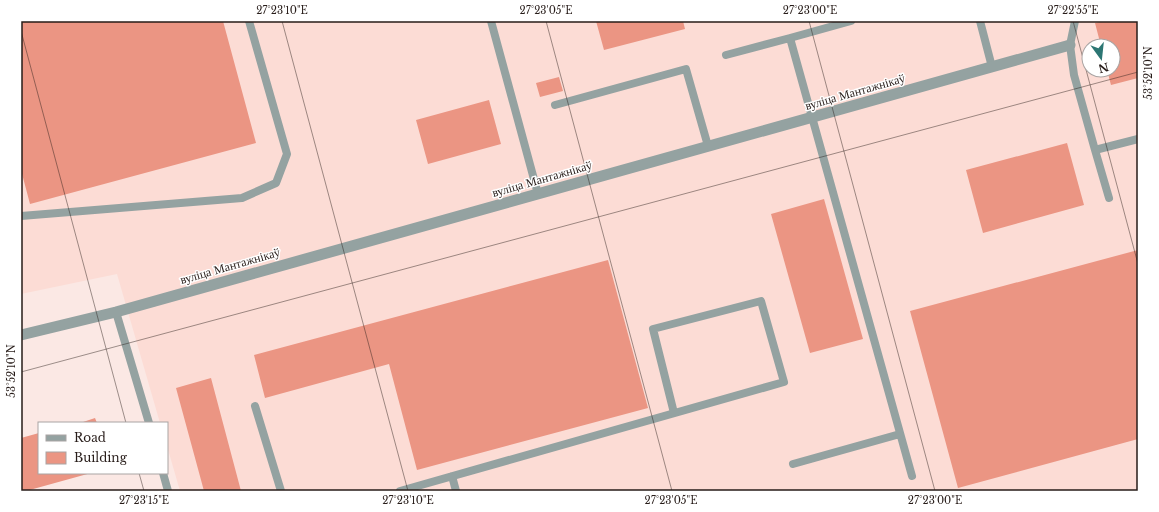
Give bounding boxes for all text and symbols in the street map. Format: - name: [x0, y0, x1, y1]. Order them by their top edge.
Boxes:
- text: 27°23'10"E: [256, 4, 308, 17]
- text: 27°23'05"E: [520, 4, 572, 17]
- text: 27°23'00"E: [783, 4, 837, 17]
- text: 27°22'55"E: [1047, 4, 1099, 17]
- north arrow: [1081, 38, 1121, 78]
- text: 53°52'10"N: [1142, 46, 1155, 100]
- text: N: [1096, 60, 1110, 76]
- street label: вуліца Мантажнікаў: [803, 70, 907, 113]
- street label: вуліца Мантажнікаў: [490, 157, 594, 200]
- street label: вуліца Мантажнікаў: [178, 244, 282, 287]
- text: 53°52'10"N: [5, 344, 18, 398]
- legend: [38, 422, 168, 474]
- text: Road: [74, 430, 106, 445]
- text: Building: [74, 450, 128, 465]
- text: 27°23'15"E: [119, 494, 169, 507]
- text: 27°23'10"E: [382, 494, 434, 507]
- text: 27°23'05"E: [645, 494, 697, 507]
- text: 27°23'00"E: [908, 494, 962, 507]

